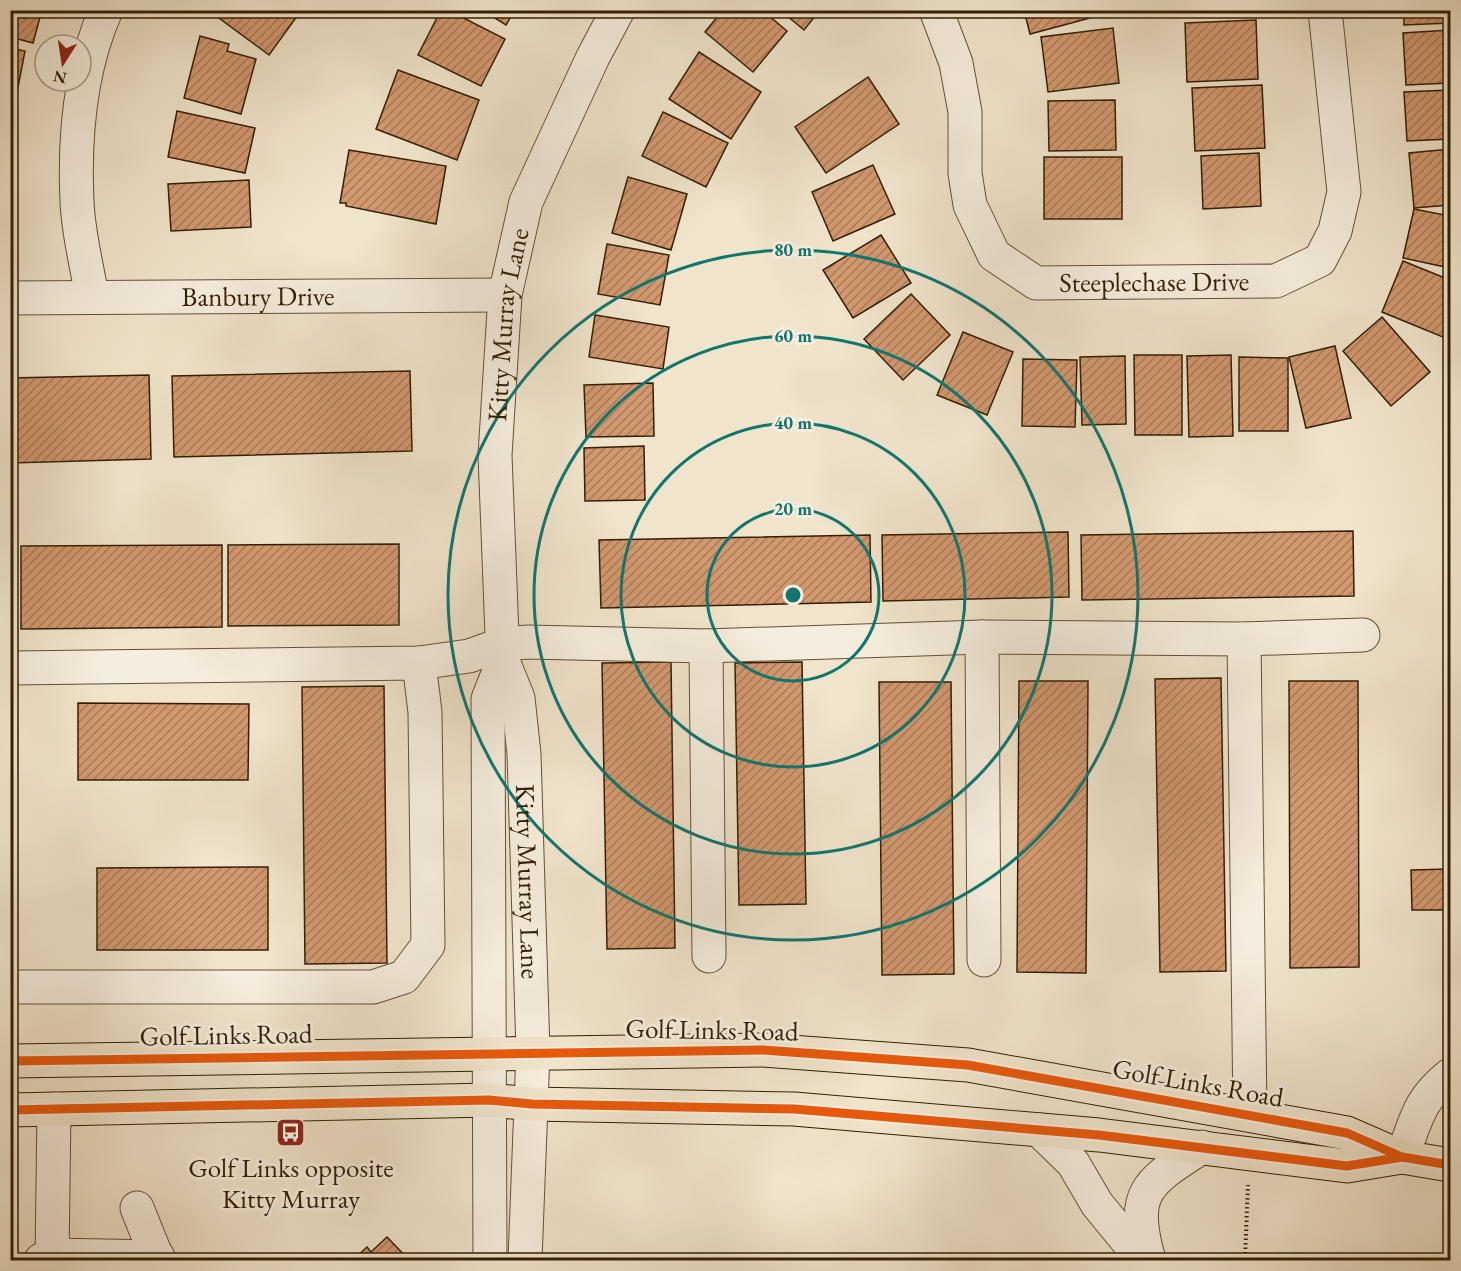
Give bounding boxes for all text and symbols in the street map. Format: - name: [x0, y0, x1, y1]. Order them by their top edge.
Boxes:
- north arrow: [33, 33, 93, 93]
- text: N: [51, 66, 69, 89]
- street label: Kitty Murray Lane: [479, 225, 537, 423]
- text: 80 m: [774, 238, 812, 261]
- street label: Steeplechase Drive: [1059, 263, 1249, 300]
- street label: Banbury Drive: [181, 278, 335, 314]
- text: 60 m: [774, 324, 812, 347]
- text: 40 m: [774, 411, 812, 434]
- text: 20 m: [774, 497, 812, 520]
- centre of rings: [783, 585, 803, 605]
- street label: Kitty Murray Lane: [508, 784, 549, 980]
- street label: Golf Links Road: [625, 1010, 799, 1049]
- street label: Golf Links Road: [139, 1015, 313, 1054]
- street label: Golf Links Road: [1110, 1050, 1287, 1115]
- bus stop icon: Golf Links opposite Kitty Murray: [275, 1117, 307, 1149]
- place label: Golf Links opposite Kitty Murray: [188, 1150, 394, 1216]

